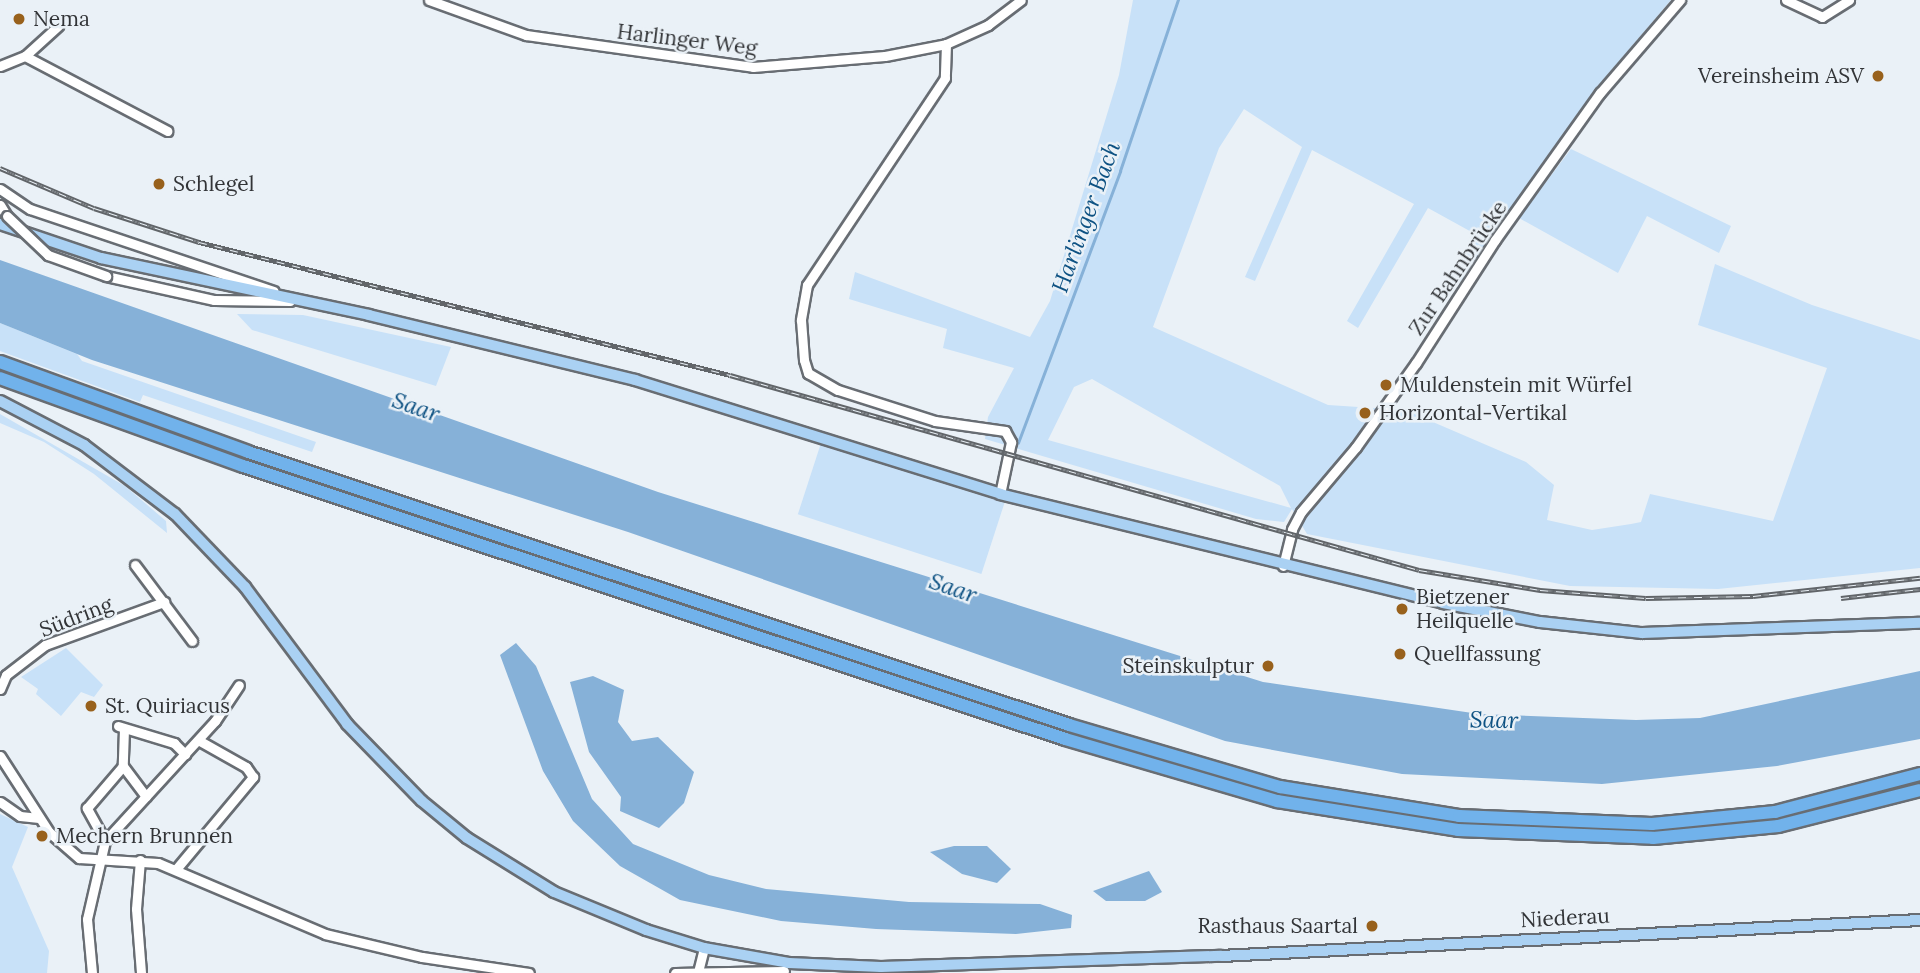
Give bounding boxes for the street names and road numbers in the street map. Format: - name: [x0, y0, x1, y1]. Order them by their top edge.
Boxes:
- street label: Harlinger Weg: [615, 19, 759, 61]
- street label: Zur Bahnbrücke: [1404, 196, 1512, 340]
- street label: Südring: [36, 592, 116, 642]
- street label: Niederau: [1520, 903, 1610, 933]

